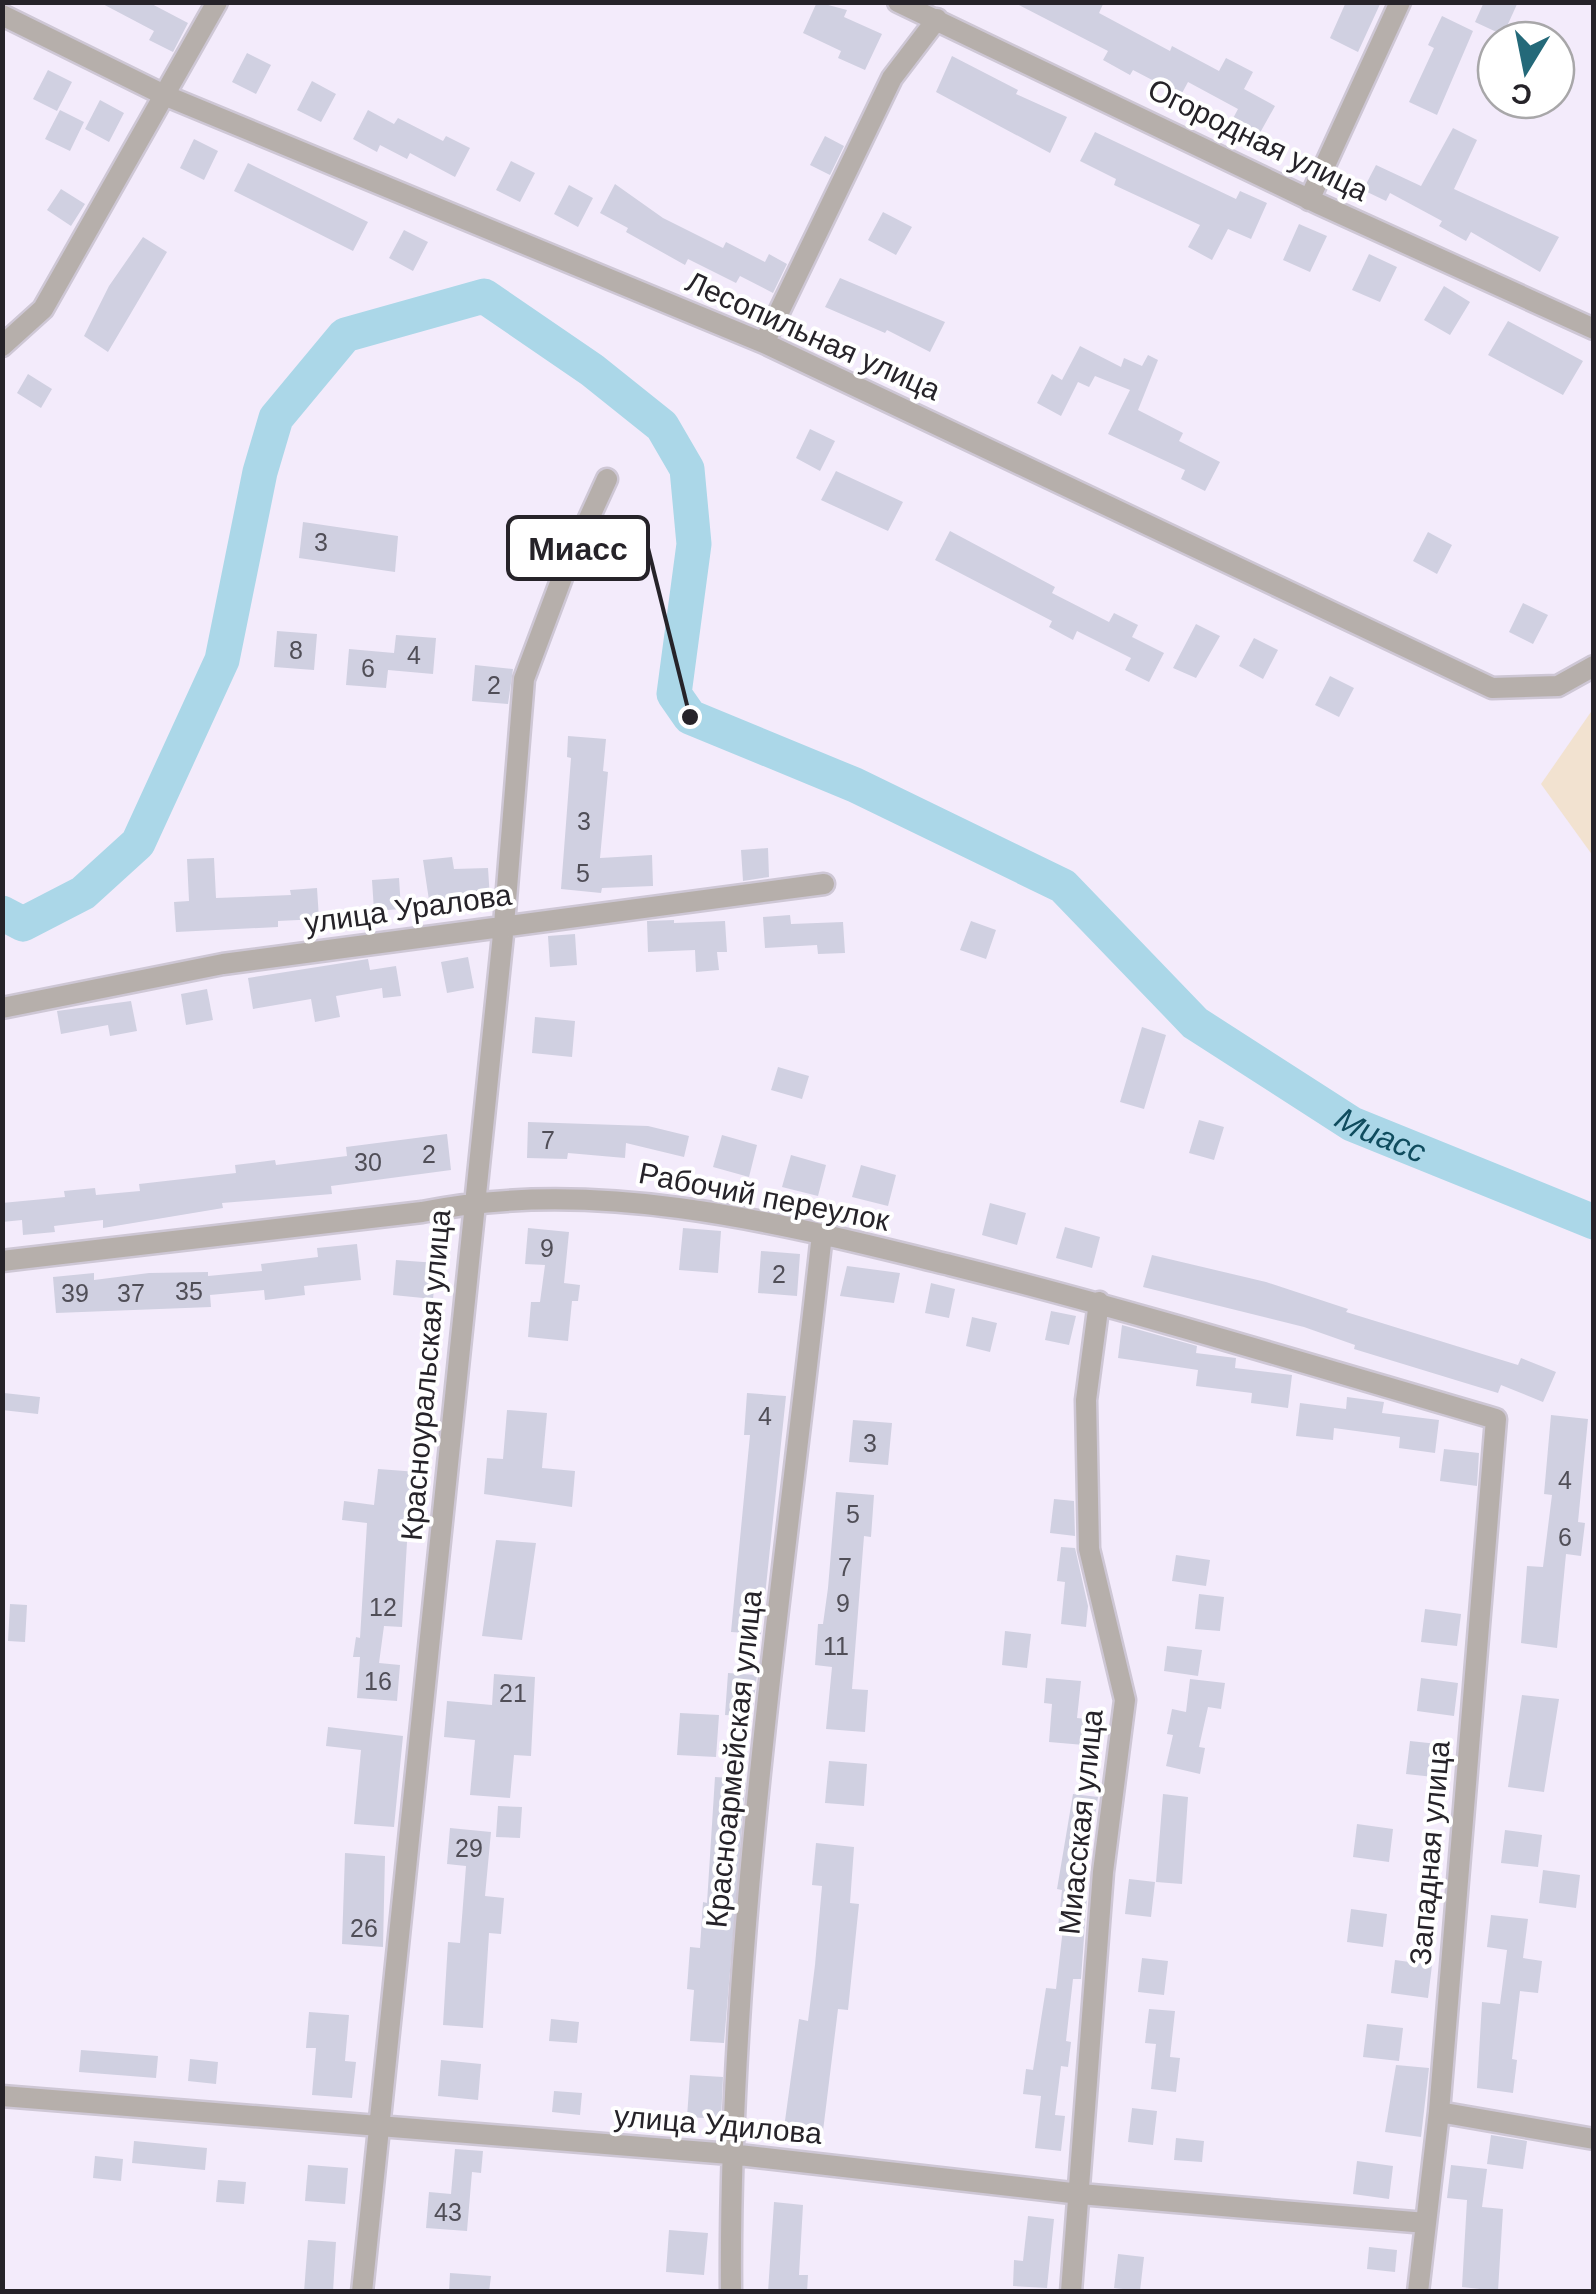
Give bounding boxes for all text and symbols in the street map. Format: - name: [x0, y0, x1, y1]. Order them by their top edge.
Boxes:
- north arrow: [1476, 20, 1576, 120]
- street label: Огородная улица: [1143, 72, 1374, 207]
- text: С: [1509, 77, 1534, 111]
- street label: Лесопильная улица: [681, 265, 946, 407]
- callout: Миасс: [508, 517, 648, 579]
- house number: 3: [314, 528, 328, 556]
- text: Миасс: [528, 531, 628, 567]
- house number: 8: [289, 636, 303, 664]
- house number: 4: [407, 641, 421, 669]
- house number: 6: [361, 654, 375, 682]
- house number: 2: [487, 671, 501, 699]
- house number: 3: [577, 807, 591, 835]
- house number: 5: [576, 859, 590, 887]
- street label: улица Уралова: [302, 878, 514, 939]
- water label: Миасс: [1329, 1100, 1431, 1170]
- house number: 7: [541, 1126, 555, 1154]
- house number: 2: [422, 1140, 436, 1168]
- house number: 30: [354, 1148, 382, 1176]
- street label: Рабочий переулок: [636, 1156, 893, 1237]
- street label: Красноуральская улица: [395, 1208, 456, 1542]
- house number: 9: [540, 1234, 554, 1262]
- house number: 2: [772, 1260, 786, 1288]
- house number: 35: [175, 1277, 203, 1305]
- house number: 39: [61, 1279, 89, 1307]
- house number: 37: [117, 1279, 145, 1307]
- house number: 4: [758, 1402, 772, 1430]
- house number: 3: [863, 1429, 877, 1457]
- house number: 4: [1558, 1466, 1572, 1494]
- house number: 5: [846, 1500, 860, 1528]
- house number: 6: [1558, 1523, 1572, 1551]
- house number: 7: [838, 1553, 852, 1581]
- street label: Красноармейская улица: [699, 1588, 768, 1929]
- house number: 9: [836, 1589, 850, 1617]
- house number: 12: [369, 1593, 397, 1621]
- house number: 11: [823, 1632, 849, 1660]
- house number: 16: [364, 1667, 392, 1695]
- house number: 21: [499, 1679, 527, 1707]
- street label: Миасская улица: [1052, 1708, 1109, 1936]
- street label: Западная улица: [1403, 1739, 1456, 1967]
- house number: 29: [455, 1834, 483, 1862]
- house number: 26: [350, 1914, 378, 1942]
- street label: улица Удилова: [613, 2099, 824, 2150]
- house number: 43: [434, 2198, 462, 2226]

